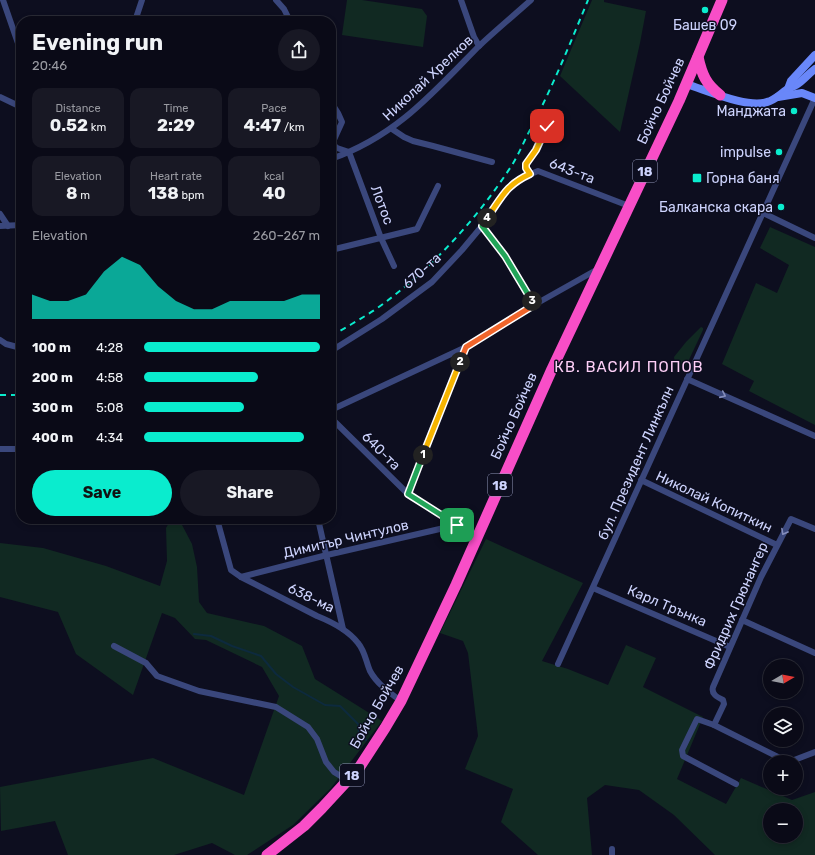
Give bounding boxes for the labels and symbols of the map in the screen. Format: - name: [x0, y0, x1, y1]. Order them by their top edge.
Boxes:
- marker: Башев 09: [700, 5, 710, 15]
- place label: Башев 09: [673, 17, 737, 34]
- street label: Николай Хрелков: [379, 32, 477, 124]
- street label: Бойчо Бойчев: [634, 55, 689, 147]
- place label: Манджата: [716, 103, 786, 120]
- marker: Манджата: [789, 106, 799, 116]
- pin: [530, 109, 564, 143]
- place label: impulse: [720, 144, 771, 161]
- marker: impulse: [774, 147, 784, 157]
- street label: 643-та: [547, 155, 597, 187]
- road number: 18: [633, 160, 657, 182]
- place label: Горна баня: [706, 170, 780, 187]
- marker: Горна баня: [691, 172, 703, 184]
- street label: Лотос: [367, 183, 397, 227]
- place label: Балканска скара: [659, 199, 773, 216]
- marker: Балканска скара: [776, 202, 786, 212]
- pin: 4: [477, 208, 497, 228]
- street label: 670-та: [399, 249, 445, 293]
- pin: 3: [522, 291, 542, 311]
- pin: 2: [450, 352, 470, 372]
- district label: КВ. ВАСИЛ ПОПОВ: [554, 358, 704, 376]
- street label: Бойчо Бойчев: [487, 370, 541, 462]
- street label: бул. Президент Линкълн: [594, 383, 678, 543]
- one-way arrow: [719, 390, 726, 398]
- street label: 640-та: [358, 428, 404, 474]
- pin: 1: [413, 445, 433, 465]
- street label: Николай Копиткин: [653, 468, 775, 536]
- road number: 18: [488, 474, 512, 496]
- pin: [440, 508, 474, 542]
- street label: Димитър Чинтулов: [282, 516, 410, 562]
- one-way arrow: [781, 527, 788, 535]
- street label: Фридрих Грюнангер: [700, 540, 772, 672]
- street label: 638-ма: [285, 579, 337, 617]
- street label: Карл Трънка: [625, 582, 709, 630]
- north arrow: [763, 659, 803, 699]
- street label: Бойчо Бойчев: [346, 662, 408, 752]
- road number: 18: [340, 764, 364, 786]

